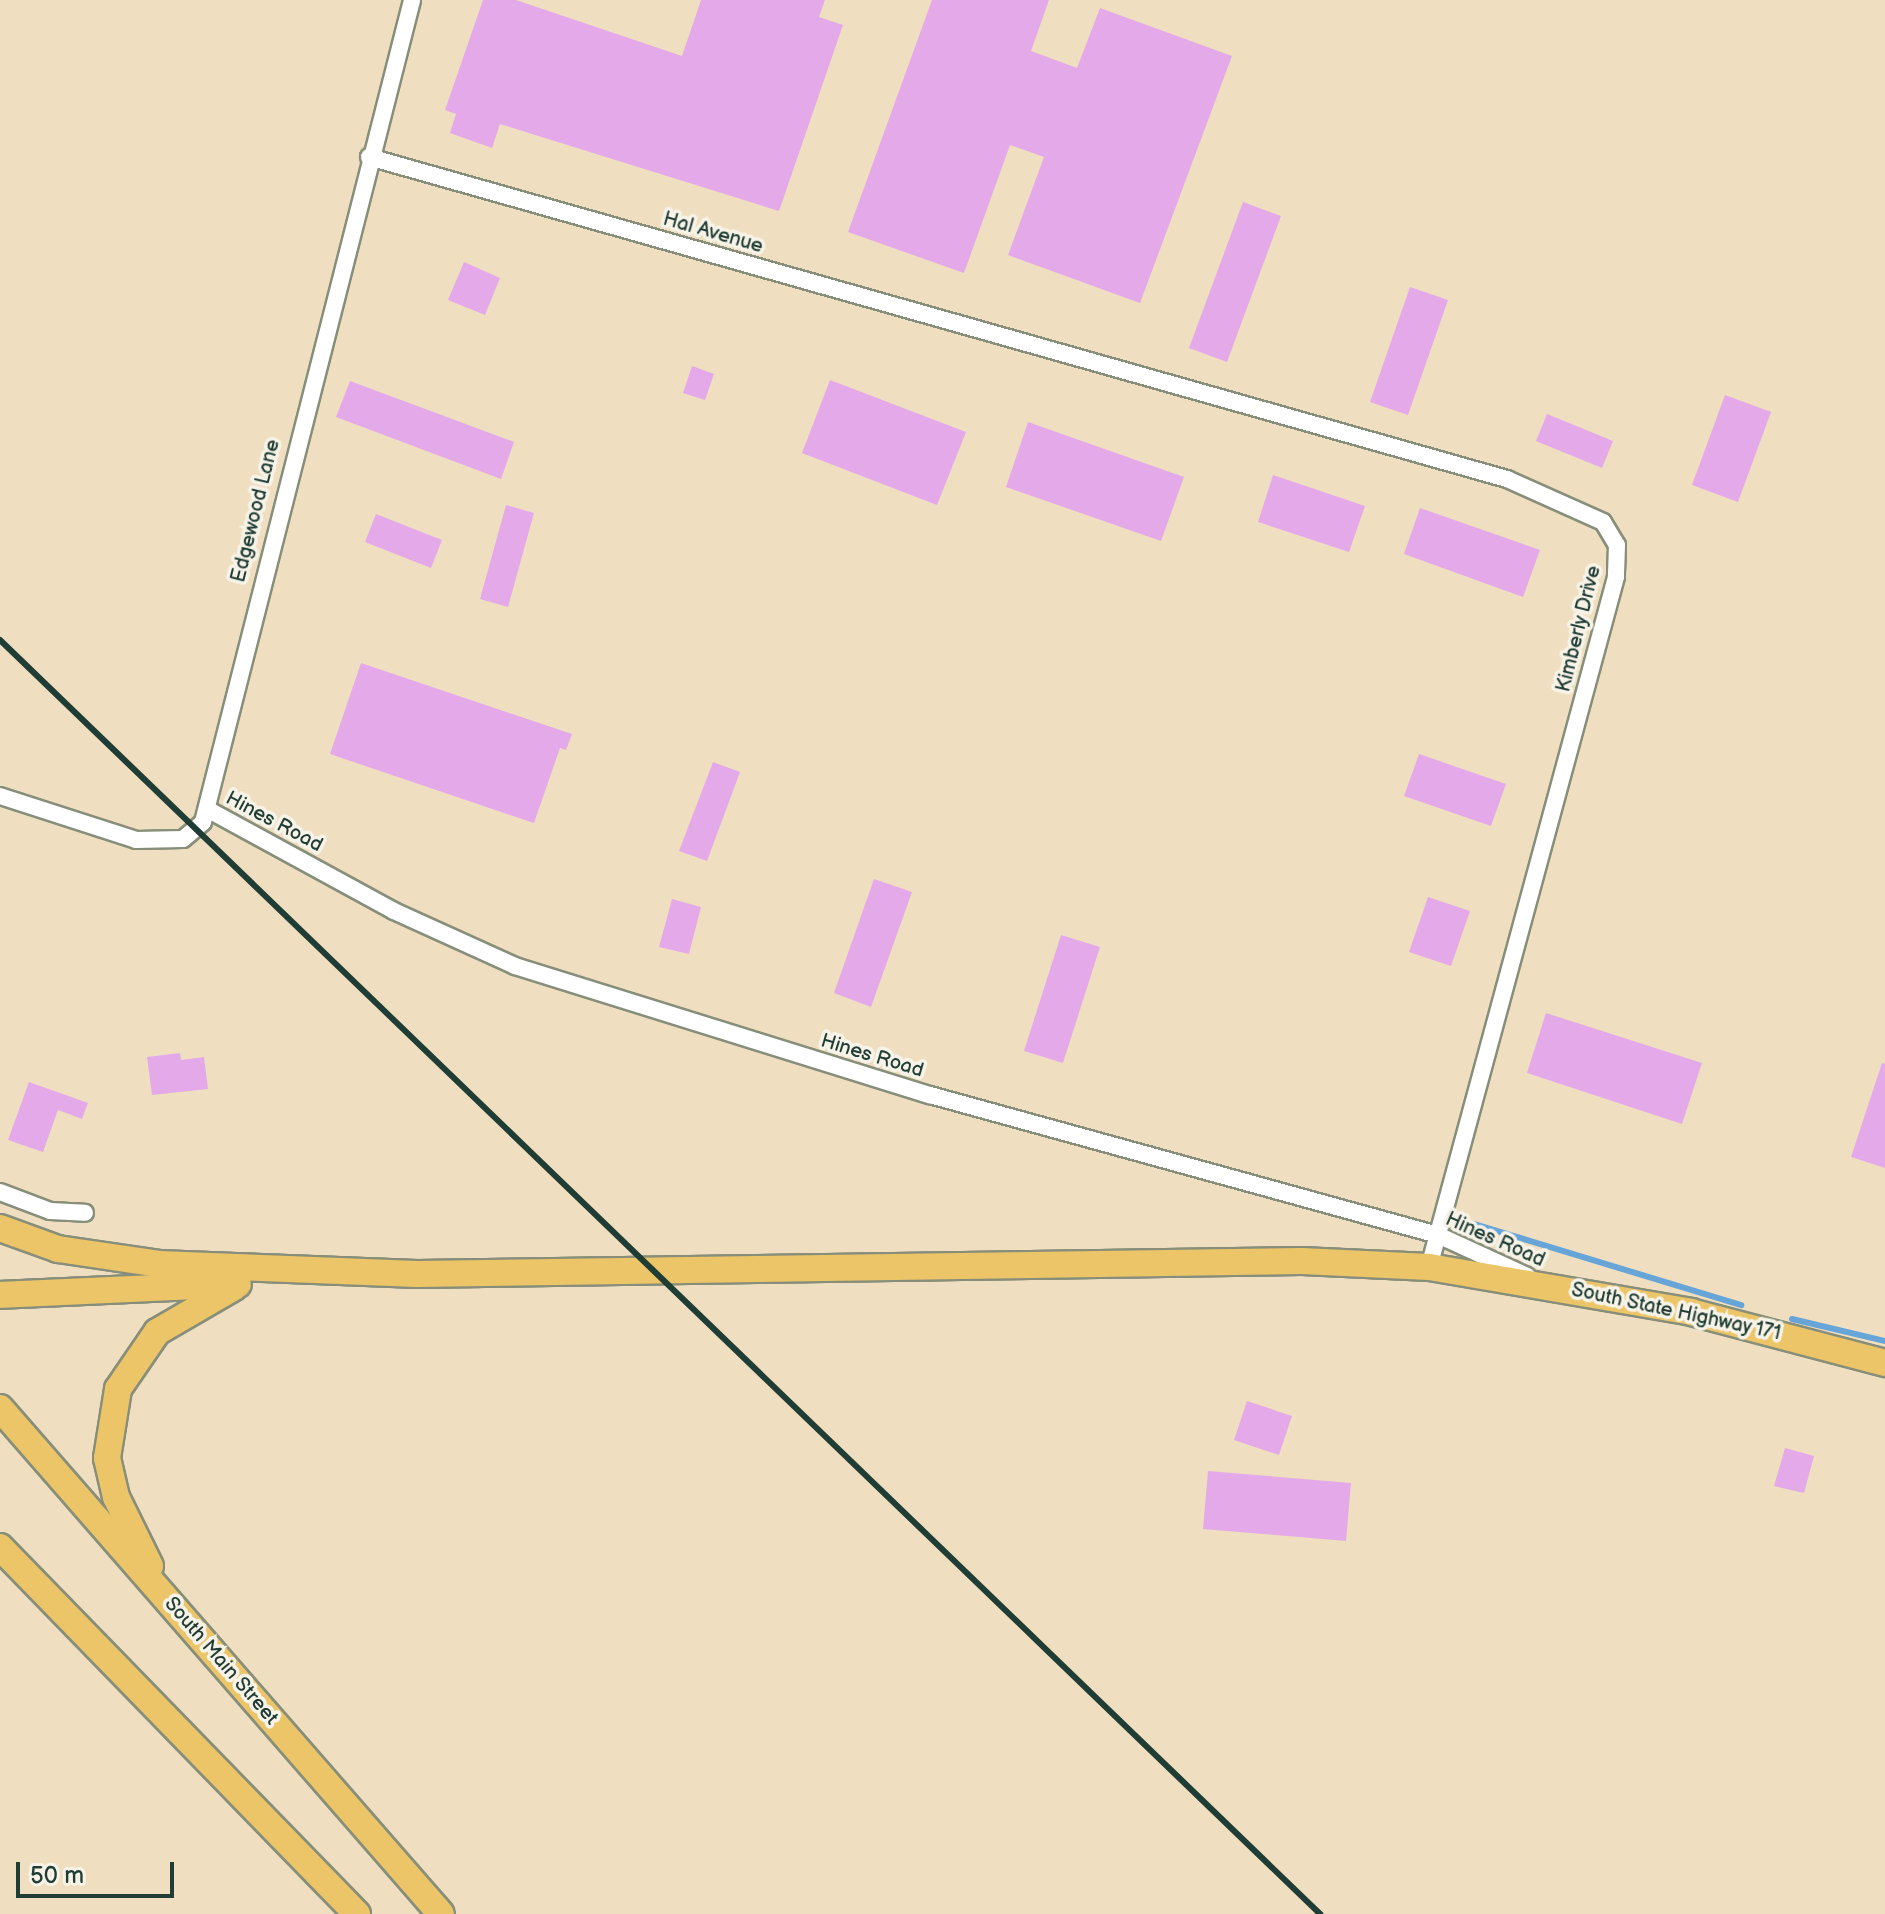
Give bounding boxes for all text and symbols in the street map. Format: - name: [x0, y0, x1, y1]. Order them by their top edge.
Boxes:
- street label: Hal Avenue: [660, 207, 766, 259]
- street label: Edgewood Lane: [227, 437, 285, 585]
- street label: Kimberly Drive: [1552, 563, 1606, 695]
- street label: Hines Road: [222, 786, 326, 858]
- street label: Hines Road: [818, 1029, 926, 1083]
- street label: Hines Road: [1442, 1207, 1548, 1273]
- street label: South State Highway 171: [1568, 1278, 1784, 1346]
- street label: South Main Street: [159, 1592, 283, 1730]
- scale bar: [20, 1846, 178, 1896]
- text: 50 m: [30, 1861, 84, 1890]

